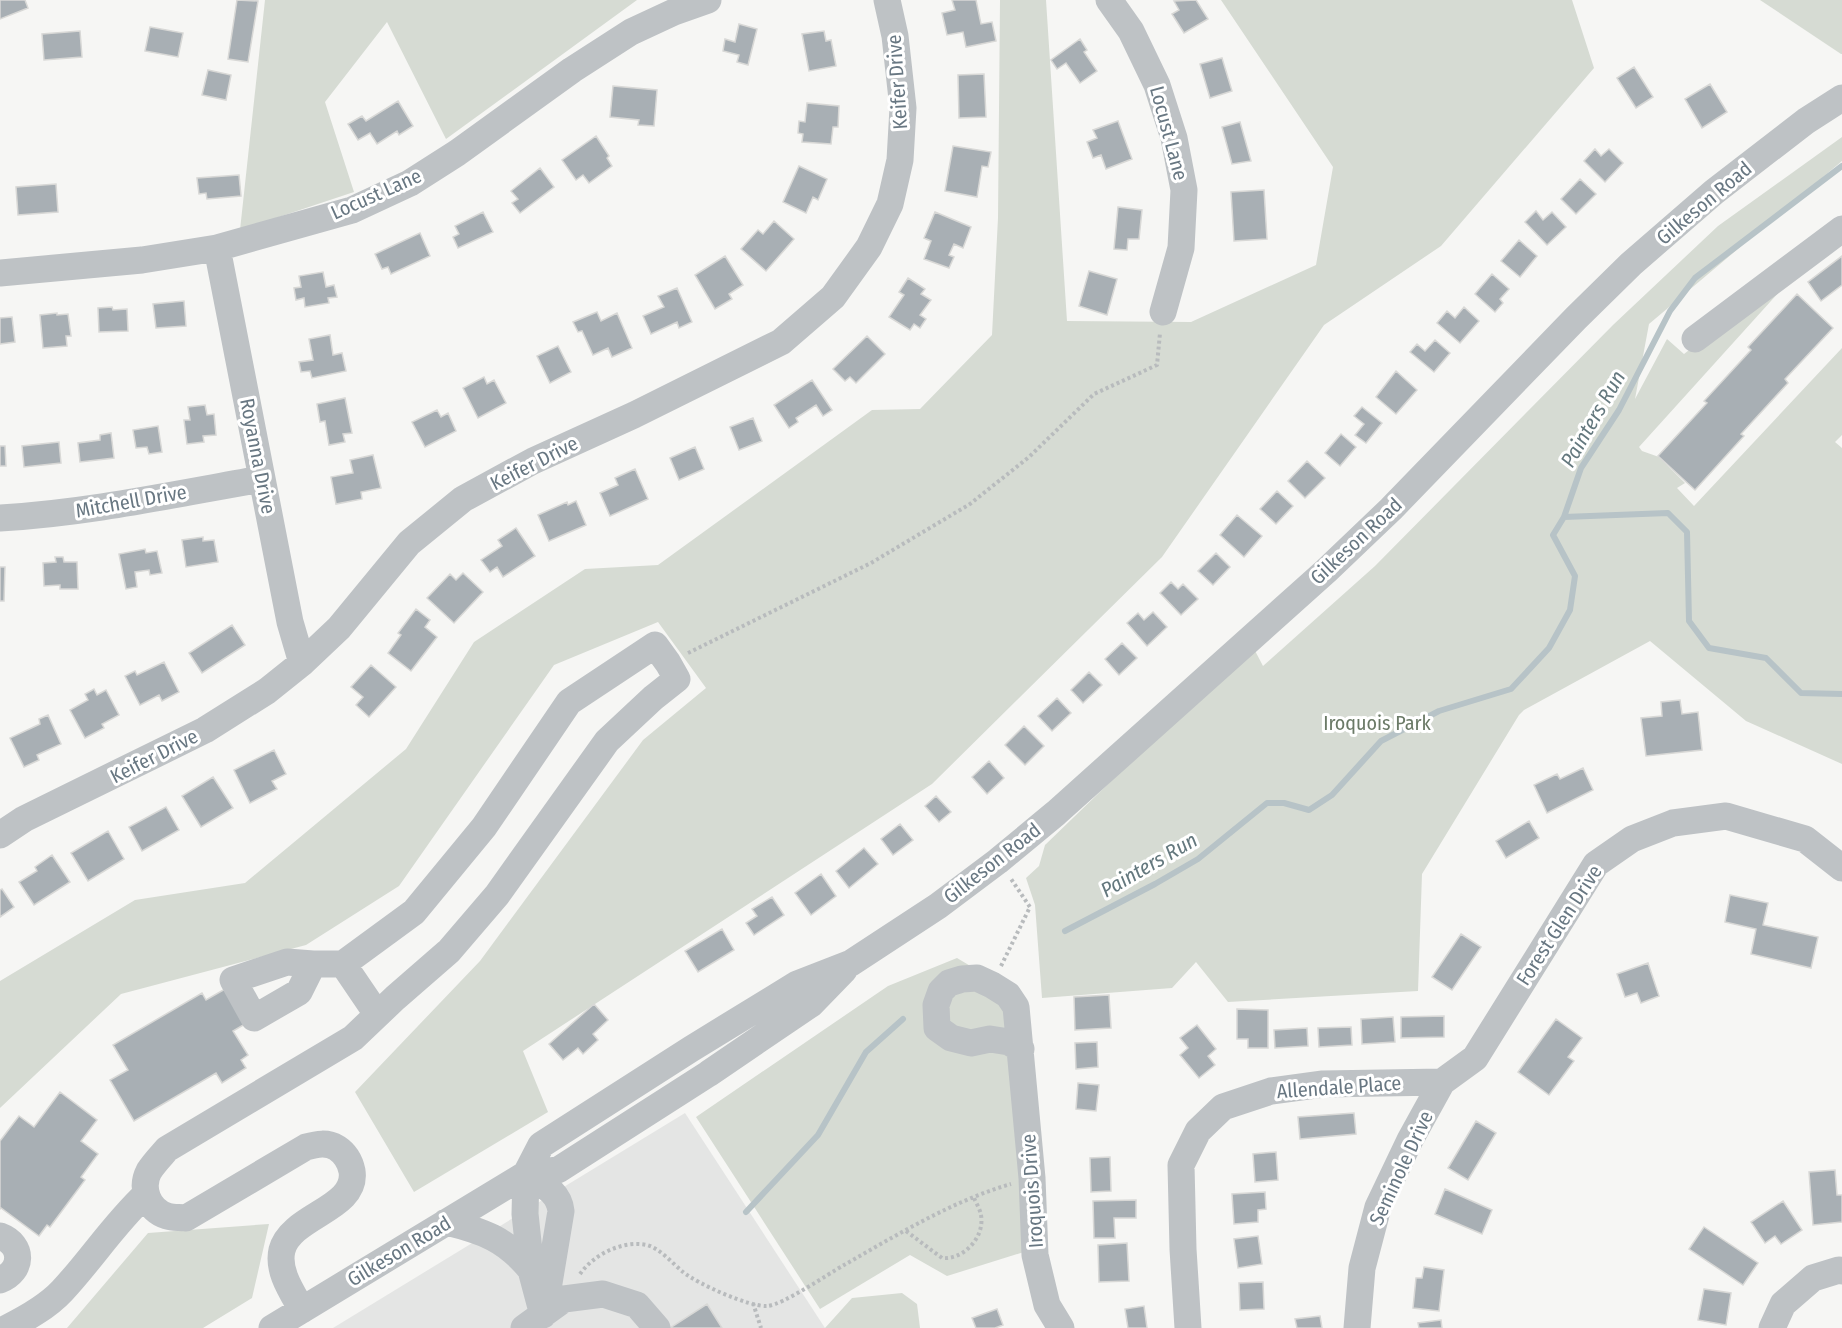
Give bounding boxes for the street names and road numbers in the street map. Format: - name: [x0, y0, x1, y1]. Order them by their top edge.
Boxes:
- street label: Keifer Drive: [882, 34, 912, 130]
- street label: Locust Lane: [1145, 83, 1193, 183]
- street label: Gilkeson Road: [1652, 156, 1756, 250]
- street label: Locust Lane: [327, 163, 425, 225]
- street label: Royanna Drive: [235, 396, 281, 516]
- street label: Keifer Drive: [486, 431, 582, 495]
- street label: Mitchell Drive: [74, 479, 188, 523]
- street label: Gilkeson Road: [1305, 492, 1407, 590]
- street label: Keifer Drive: [106, 724, 202, 788]
- street label: Gilkeson Road: [939, 818, 1045, 908]
- street label: Forest Glen Drive: [1511, 860, 1607, 990]
- street label: Allendale Place: [1276, 1071, 1402, 1103]
- street label: Seminole Drive: [1364, 1107, 1438, 1229]
- street label: Iroquois Drive: [1016, 1133, 1048, 1249]
- street label: Gilkeson Road: [343, 1211, 455, 1291]

